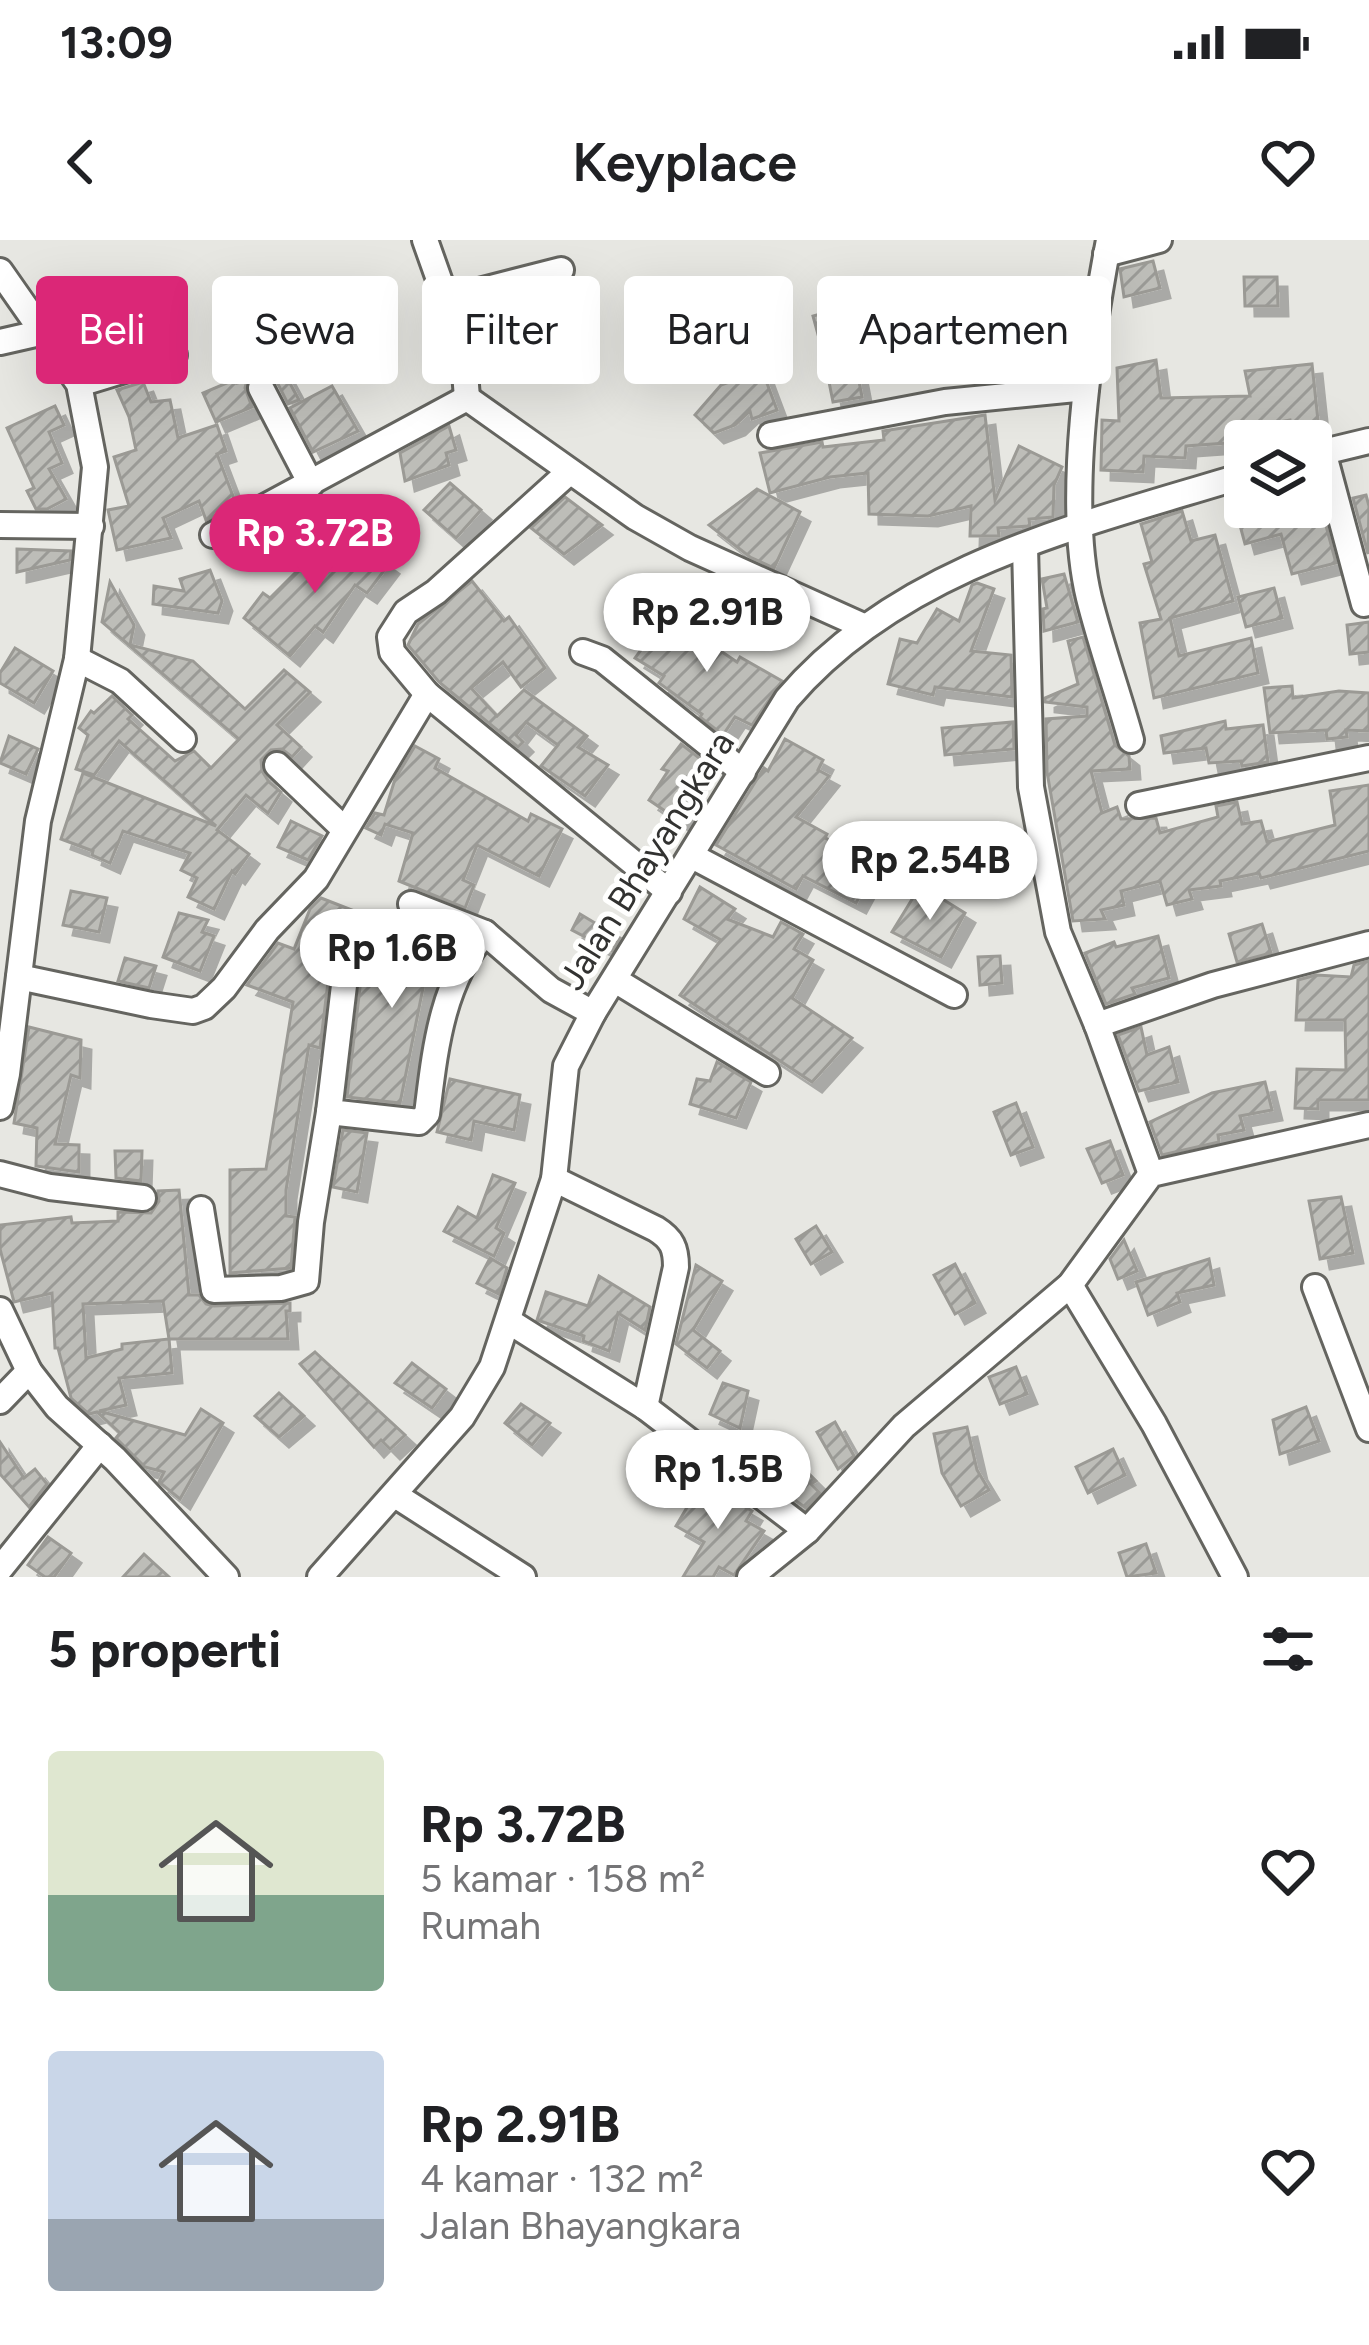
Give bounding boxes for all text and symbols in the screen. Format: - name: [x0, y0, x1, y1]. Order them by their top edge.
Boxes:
- text: 13:09: [60, 15, 173, 69]
- icon: back: [48, 129, 114, 195]
- icon: heart: [1255, 129, 1321, 195]
- text: Keyplace: [572, 130, 797, 195]
- chip: Beli: [36, 276, 188, 384]
- chip: Sewa: [212, 276, 398, 384]
- chip: Filter: [422, 276, 600, 384]
- chip: Baru: [624, 276, 793, 384]
- chip: Apartemen: [817, 276, 1111, 384]
- map controls: [1224, 420, 1332, 528]
- button: layers: [1224, 420, 1332, 528]
- pin: Rp 3.72B: [191, 494, 439, 596]
- text: Rp 3.72B: [236, 509, 394, 556]
- pin: Rp 2.91B: [583, 573, 831, 675]
- text: Rp 2.91B: [630, 588, 784, 635]
- street label: Jalan Bhayangkara: [550, 723, 743, 997]
- pin: Rp 2.54B: [806, 821, 1054, 923]
- text: Rp 2.54B: [849, 836, 1011, 883]
- pin: Rp 1.6B: [281, 909, 503, 1011]
- text: Rp 1.6B: [327, 924, 457, 971]
- pin: Rp 1.5B: [607, 1430, 829, 1532]
- text: Rp 1.5B: [653, 1445, 783, 1492]
- icon: filters: [1255, 1616, 1321, 1682]
- text: 5 properti: [48, 1619, 281, 1680]
- text: Rp 3.72B: [420, 1794, 626, 1855]
- icon: home: [144, 1799, 288, 1943]
- icon: heart: [1255, 1838, 1321, 1904]
- text: 5 kamar · 158 m²: [420, 1855, 705, 1902]
- text: Rumah: [420, 1902, 541, 1949]
- text: Rp 2.91B: [420, 2094, 620, 2155]
- icon: home: [144, 2099, 288, 2243]
- icon: heart: [1255, 2138, 1321, 2204]
- text: 4 kamar · 132 m²: [420, 2155, 704, 2202]
- text: Jalan Bhayangkara: [420, 2202, 741, 2249]

